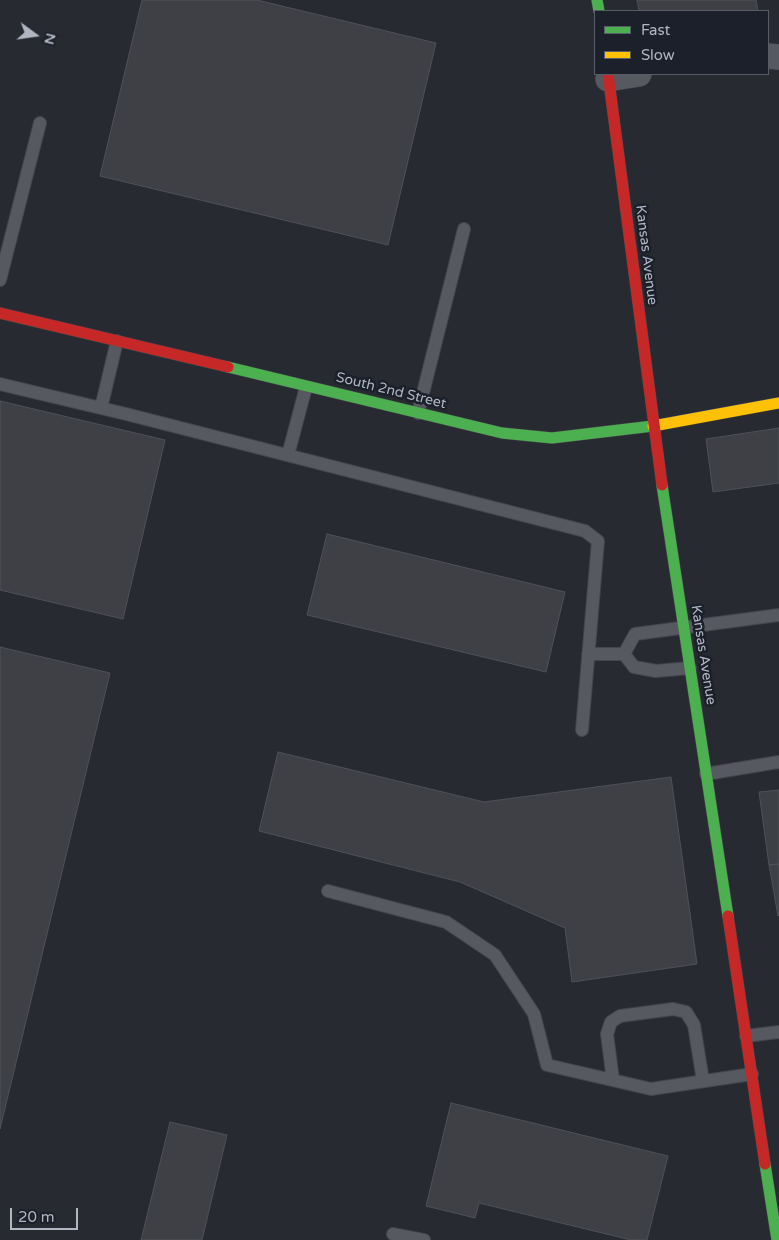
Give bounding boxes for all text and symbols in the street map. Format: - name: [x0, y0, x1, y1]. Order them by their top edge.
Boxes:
- north arrow: [10, 10, 60, 60]
- legend: [594, 10, 769, 75]
- text: Fast: [641, 21, 670, 39]
- text: N: [40, 31, 60, 46]
- text: Slow: [641, 46, 675, 64]
- street label: Kansas Avenue: [632, 204, 660, 306]
- street label: South 2nd Street: [334, 369, 448, 413]
- street label: Kansas Avenue: [687, 604, 719, 706]
- scale bar: [12, 1198, 80, 1230]
- text: 20 m: [18, 1208, 55, 1226]

